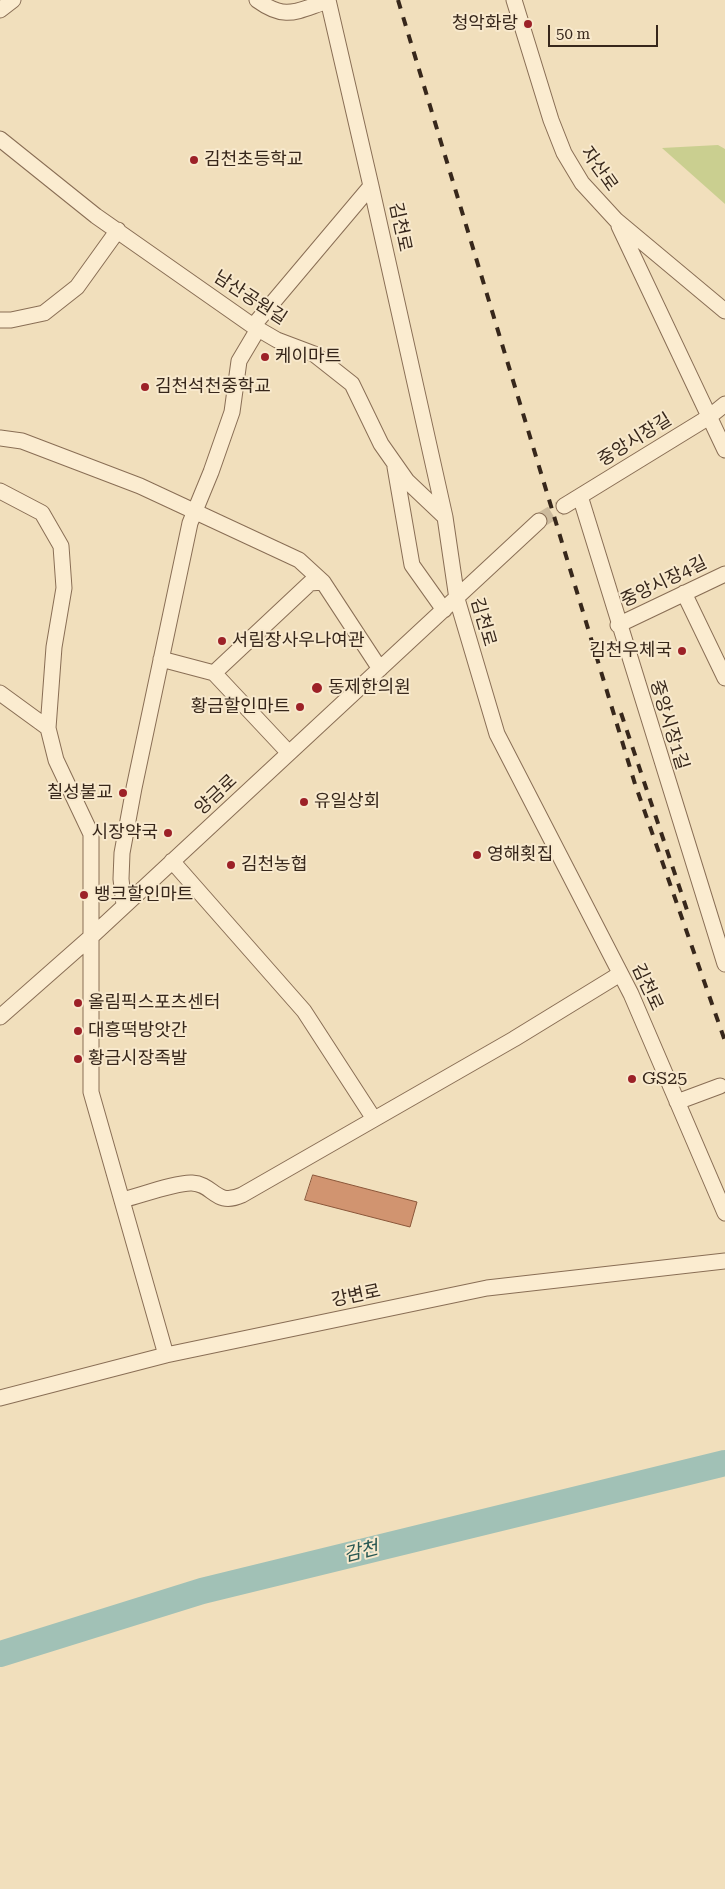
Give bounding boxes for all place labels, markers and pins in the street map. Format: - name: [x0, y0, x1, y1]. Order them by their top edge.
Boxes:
- place label: 청악화랑: [452, 13, 518, 35]
- marker: 청악화랑: [522, 18, 534, 30]
- place label: 김천초등학교: [204, 149, 303, 171]
- marker: 김천초등학교: [188, 154, 200, 166]
- place label: 케이마트: [275, 346, 341, 368]
- marker: 케이마트: [259, 351, 271, 363]
- place label: 김천석천중학교: [155, 376, 271, 398]
- marker: 김천석천중학교: [139, 381, 151, 393]
- place label: 서림장사우나여관: [232, 630, 364, 652]
- marker: 서림장사우나여관: [216, 635, 228, 647]
- place label: 김천우체국: [589, 640, 672, 662]
- marker: 김천우체국: [676, 645, 688, 657]
- place label: 동제한의원: [328, 677, 411, 699]
- marker: 동제한의원: [310, 681, 324, 695]
- place label: 황금할인마트: [191, 696, 290, 718]
- marker: 황금할인마트: [294, 701, 306, 713]
- place label: 칠성불교: [47, 782, 113, 804]
- marker: 칠성불교: [117, 787, 129, 799]
- place label: 유일상회: [314, 791, 380, 813]
- marker: 유일상회: [298, 796, 310, 808]
- place label: 시장약국: [92, 822, 158, 844]
- marker: 시장약국: [162, 827, 174, 839]
- place label: 영해횟집: [487, 844, 553, 866]
- marker: 영해횟집: [471, 849, 483, 861]
- place label: 김천농협: [241, 854, 307, 876]
- marker: 김천농협: [225, 859, 237, 871]
- place label: 뱅크할인마트: [94, 884, 193, 906]
- marker: 뱅크할인마트: [78, 889, 90, 901]
- place label: 올림픽스포츠센터: [88, 992, 220, 1014]
- marker: 올림픽스포츠센터: [72, 997, 84, 1009]
- place label: 대흥떡방앗간: [88, 1020, 187, 1042]
- marker: 대흥떡방앗간: [72, 1025, 84, 1037]
- place label: 황금시장족발: [88, 1048, 187, 1070]
- marker: 황금시장족발: [72, 1053, 84, 1065]
- place label: GS25: [642, 1068, 687, 1090]
- marker: GS25: [626, 1073, 638, 1085]

